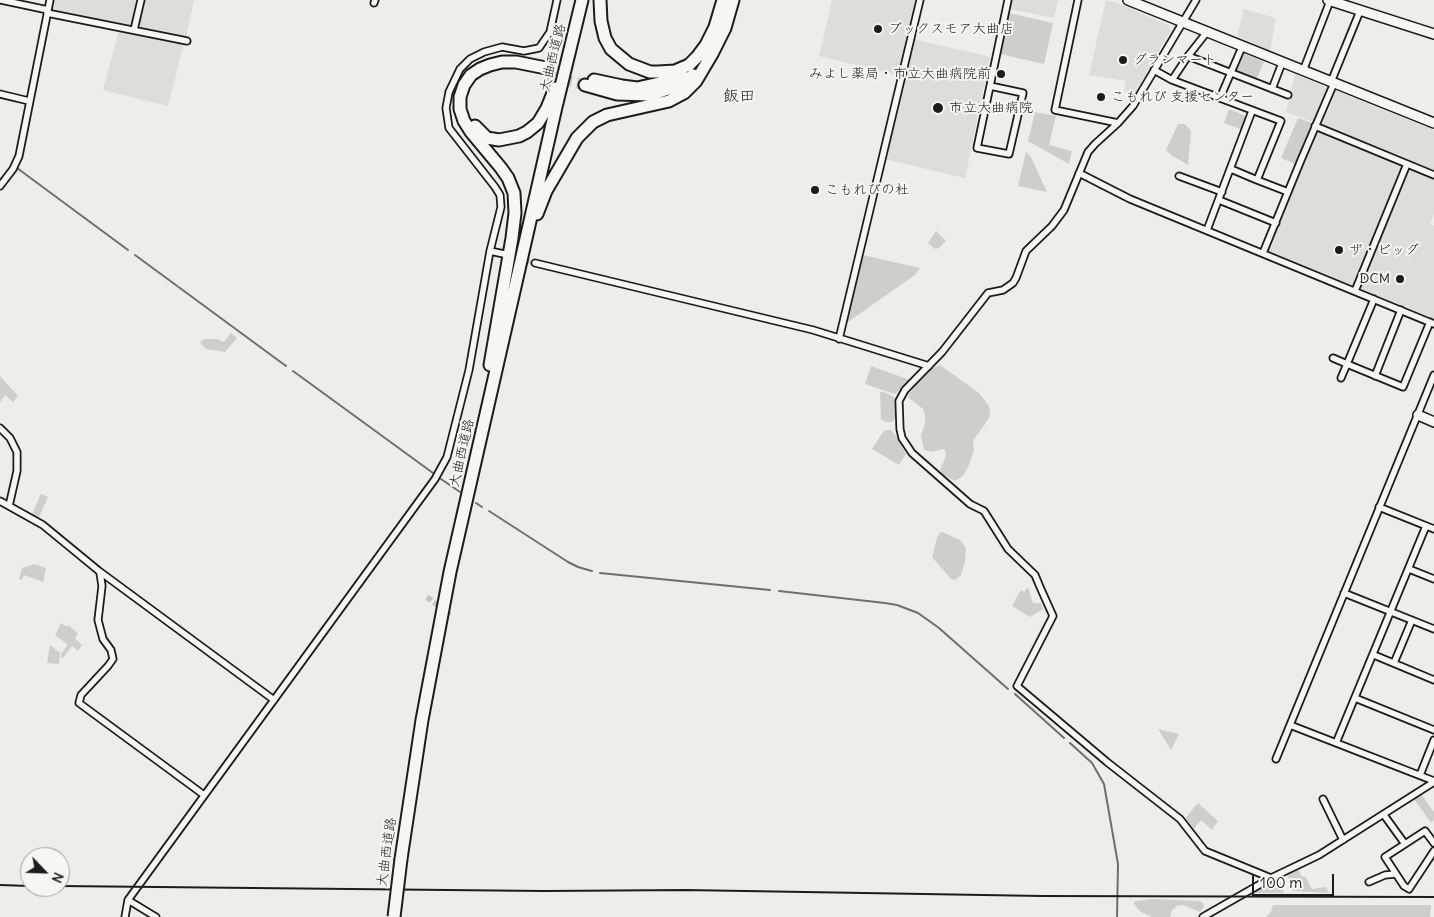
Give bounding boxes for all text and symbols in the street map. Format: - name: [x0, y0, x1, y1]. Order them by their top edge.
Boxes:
- place label: ブックスモア大曲店: [888, 21, 1014, 37]
- street label: 大曲西道路: [536, 22, 570, 94]
- marker: ブックスモア大曲店: [872, 23, 884, 35]
- place label: グランマート: [1133, 52, 1217, 68]
- marker: グランマート: [1117, 54, 1129, 66]
- place label: みよし薬局・市立大曲病院前: [809, 66, 991, 82]
- marker: みよし薬局・市立大曲病院前: [995, 68, 1007, 80]
- district label: 飯田: [723, 86, 755, 106]
- place label: こもれび 支援センター: [1111, 89, 1254, 105]
- marker: こもれび 支援センター: [1095, 91, 1107, 103]
- place label: 市立大曲病院: [949, 100, 1033, 116]
- marker: 市立大曲病院: [931, 101, 945, 115]
- place label: こもれびの杜: [825, 182, 909, 198]
- marker: こもれびの杜: [809, 184, 821, 196]
- place label: ザ・ビッグ: [1349, 242, 1419, 258]
- marker: ザ・ビッグ: [1333, 244, 1345, 256]
- place label: DCM: [1359, 271, 1390, 287]
- marker: DCM: [1394, 273, 1406, 285]
- street label: 大曲西道路: [446, 417, 478, 489]
- street label: 大曲西道路: [374, 816, 400, 888]
- north arrow: [20, 847, 70, 897]
- scale bar: [1254, 864, 1336, 896]
- text: N: [48, 870, 68, 886]
- text: 100 m: [1260, 873, 1302, 892]

